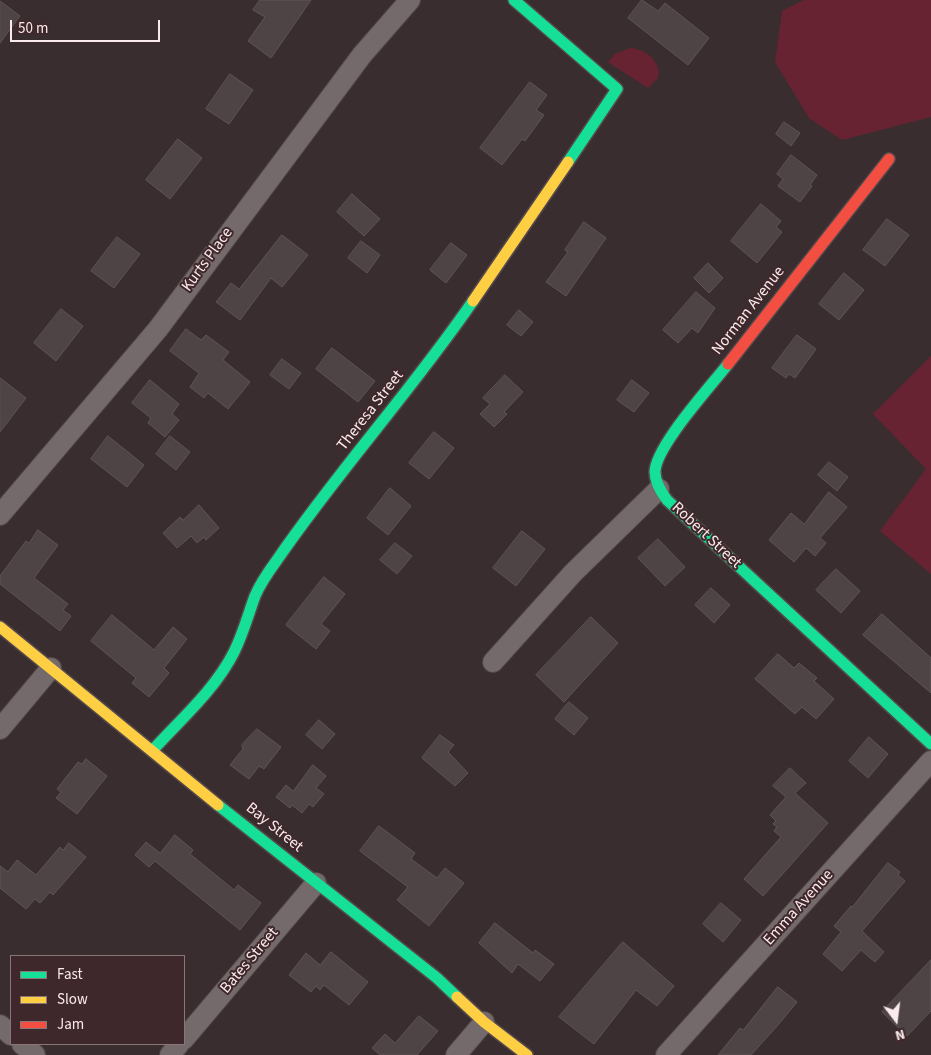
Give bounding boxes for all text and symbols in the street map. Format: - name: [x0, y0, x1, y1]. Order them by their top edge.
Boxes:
- scale bar: [12, 10, 162, 42]
- text: 50 m: [18, 18, 48, 39]
- street label: Kurts Place: [178, 224, 238, 296]
- street label: Norman Avenue: [708, 263, 790, 359]
- street label: Theresa Street: [334, 367, 408, 455]
- street label: Robert Street: [667, 499, 745, 573]
- street label: Bay Street: [241, 799, 307, 857]
- street label: Emma Avenue: [760, 866, 838, 950]
- street label: Bates Street: [217, 924, 283, 998]
- legend: [10, 955, 185, 1045]
- text: Fast: [57, 964, 83, 985]
- text: Slow: [57, 989, 88, 1010]
- north arrow: [871, 995, 921, 1045]
- text: Jam: [57, 1014, 84, 1035]
- text: N: [893, 1024, 907, 1045]

